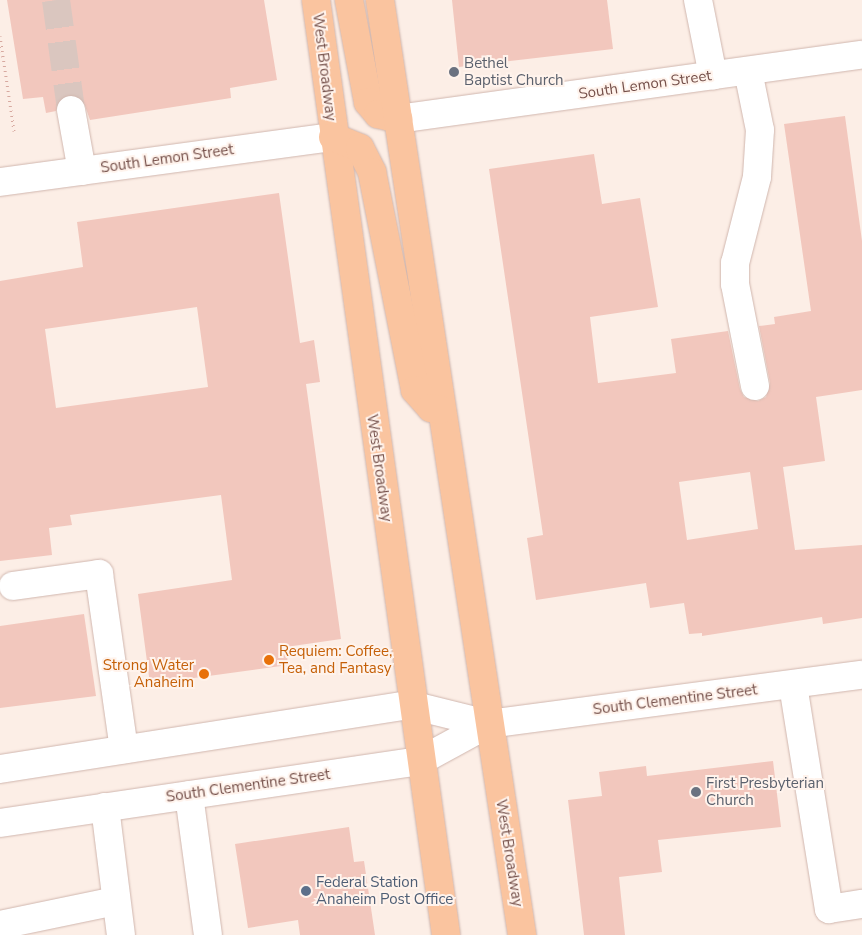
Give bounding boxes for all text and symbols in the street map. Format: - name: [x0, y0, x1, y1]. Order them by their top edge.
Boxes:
- street label: West Broadway: [308, 12, 340, 122]
- place label: Bethel Baptist Church: [464, 54, 564, 89]
- marker: Bethel Baptist Church: [448, 66, 460, 78]
- street label: South Lemon Street: [577, 67, 713, 103]
- street label: South Lemon Street: [99, 141, 235, 177]
- street label: West Broadway: [363, 413, 395, 523]
- place label: Requiem: Coffee, Tea, and Fantasy: [279, 642, 392, 677]
- marker: Requiem: Coffee, Tea, and Fantasy: [263, 654, 275, 666]
- place label: Strong Water Anaheim: [103, 656, 194, 691]
- marker: Strong Water Anaheim: [198, 668, 210, 680]
- street label: South Clementine Street: [592, 681, 758, 719]
- street label: South Clementine Street: [165, 766, 331, 806]
- place label: First Presbyterian Church: [706, 774, 824, 809]
- marker: First Presbyterian Church: [690, 786, 702, 798]
- street label: West Broadway: [492, 798, 526, 908]
- place label: Federal Station Anaheim Post Office: [316, 873, 453, 908]
- marker: Federal Station Anaheim Post Office: [300, 885, 312, 897]

